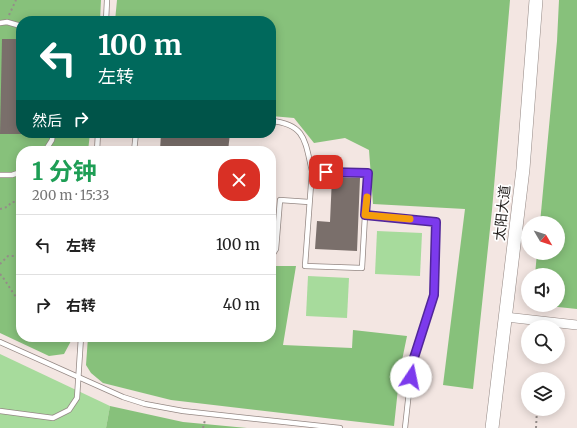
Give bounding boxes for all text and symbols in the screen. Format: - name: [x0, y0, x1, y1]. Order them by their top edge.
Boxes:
- text: 100 m: [98, 27, 182, 63]
- icon: left: [32, 32, 84, 84]
- text: 左转: [98, 65, 134, 88]
- icon: right: [70, 108, 92, 130]
- text: 然后: [32, 111, 62, 130]
- pin: [309, 155, 343, 189]
- text: 1 分钟: [32, 156, 97, 187]
- button: close: [218, 159, 260, 201]
- icon: arrive: [315, 161, 337, 183]
- street label: 太阳大道: [490, 184, 514, 242]
- text: 200 m · 15:33: [32, 187, 109, 204]
- north arrow: [521, 216, 565, 260]
- map controls: [521, 216, 565, 416]
- icon: left: [32, 234, 54, 256]
- text: 100 m: [216, 235, 260, 254]
- text: 左转: [66, 236, 96, 255]
- button: sound: [521, 268, 565, 312]
- icon: right: [32, 294, 54, 316]
- text: 40 m: [223, 295, 260, 314]
- text: 右转: [66, 296, 96, 315]
- button: search: [521, 320, 565, 364]
- position arrow: [390, 356, 432, 398]
- button: layers: [521, 372, 565, 416]

